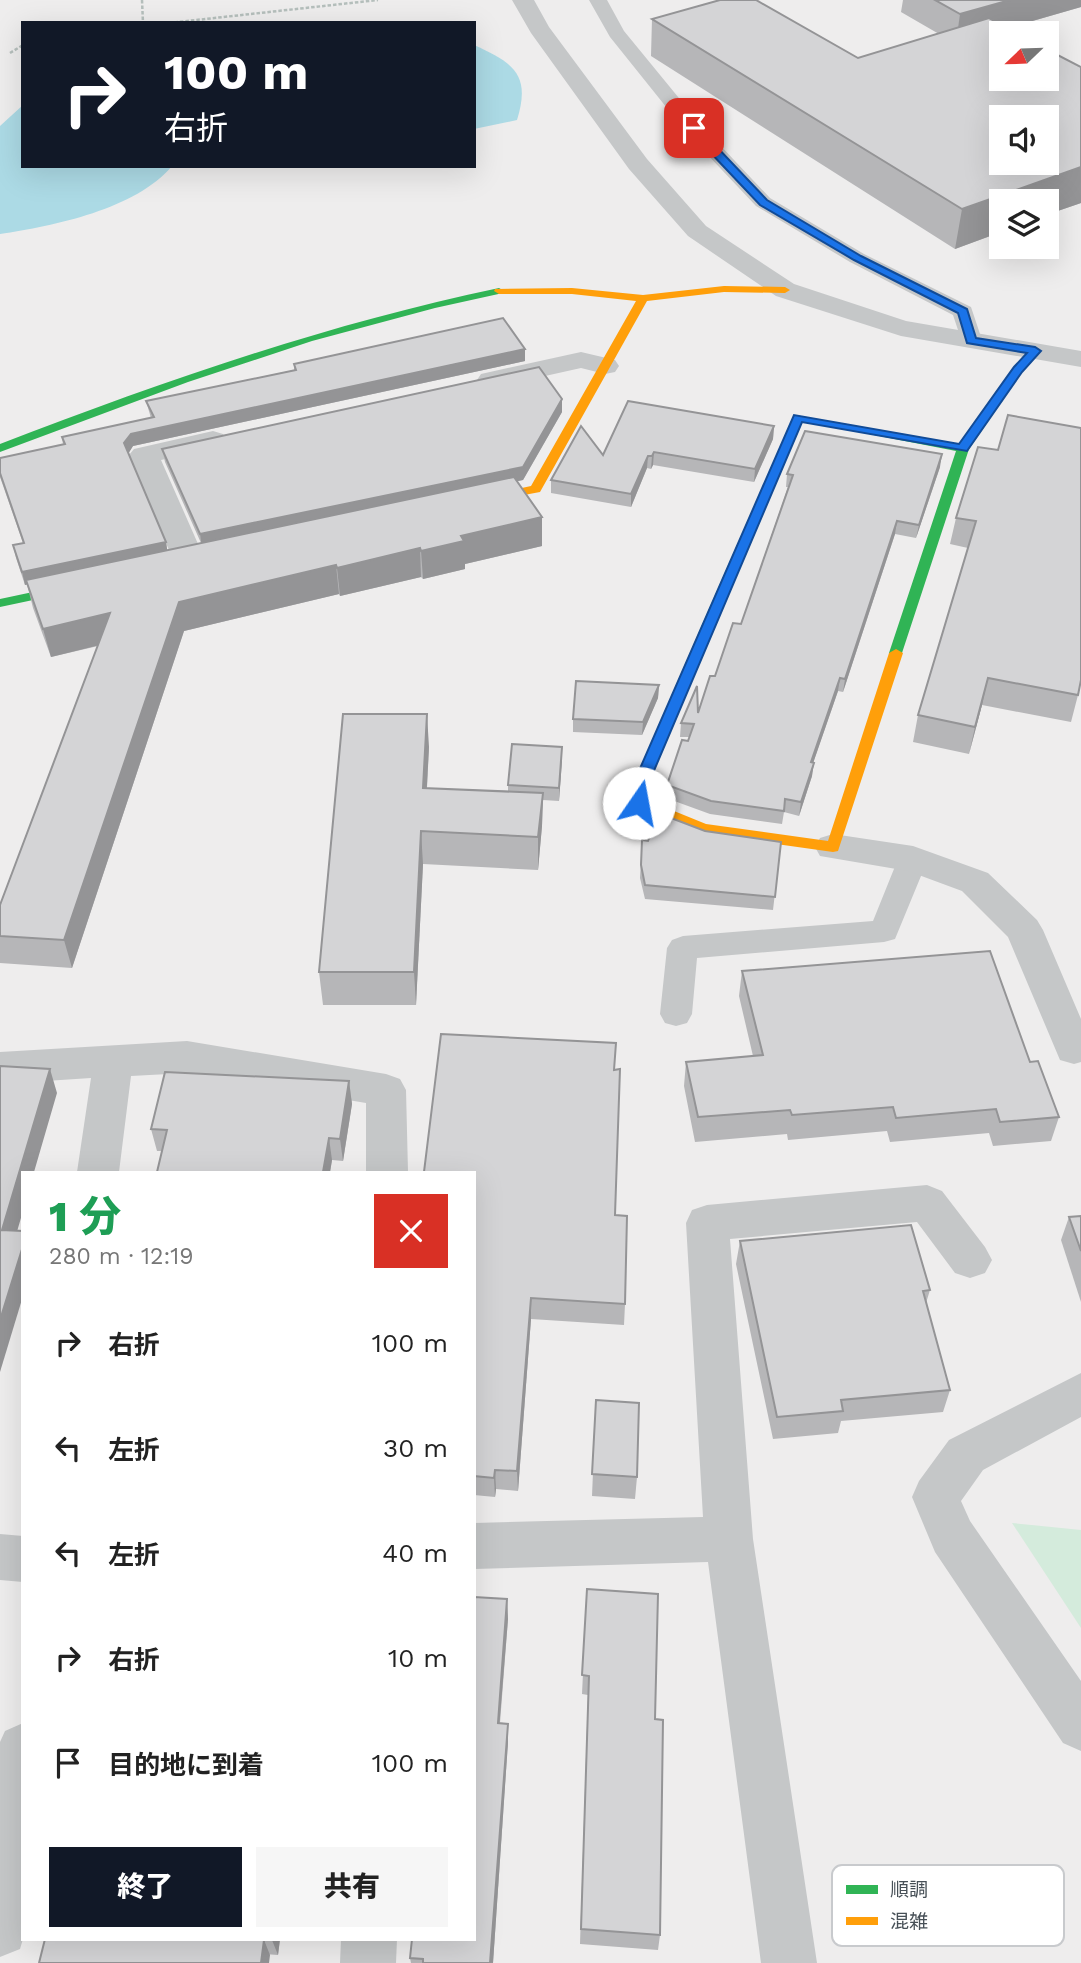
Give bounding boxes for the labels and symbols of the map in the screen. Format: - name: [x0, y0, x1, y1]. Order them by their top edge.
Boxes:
- north arrow: [989, 21, 1059, 91]
- pin: [664, 98, 724, 158]
- position arrow: [602, 766, 676, 840]
- legend: [832, 1865, 1064, 1946]
- text: 順調: [890, 1878, 928, 1901]
- text: 混雑: [890, 1910, 928, 1933]

